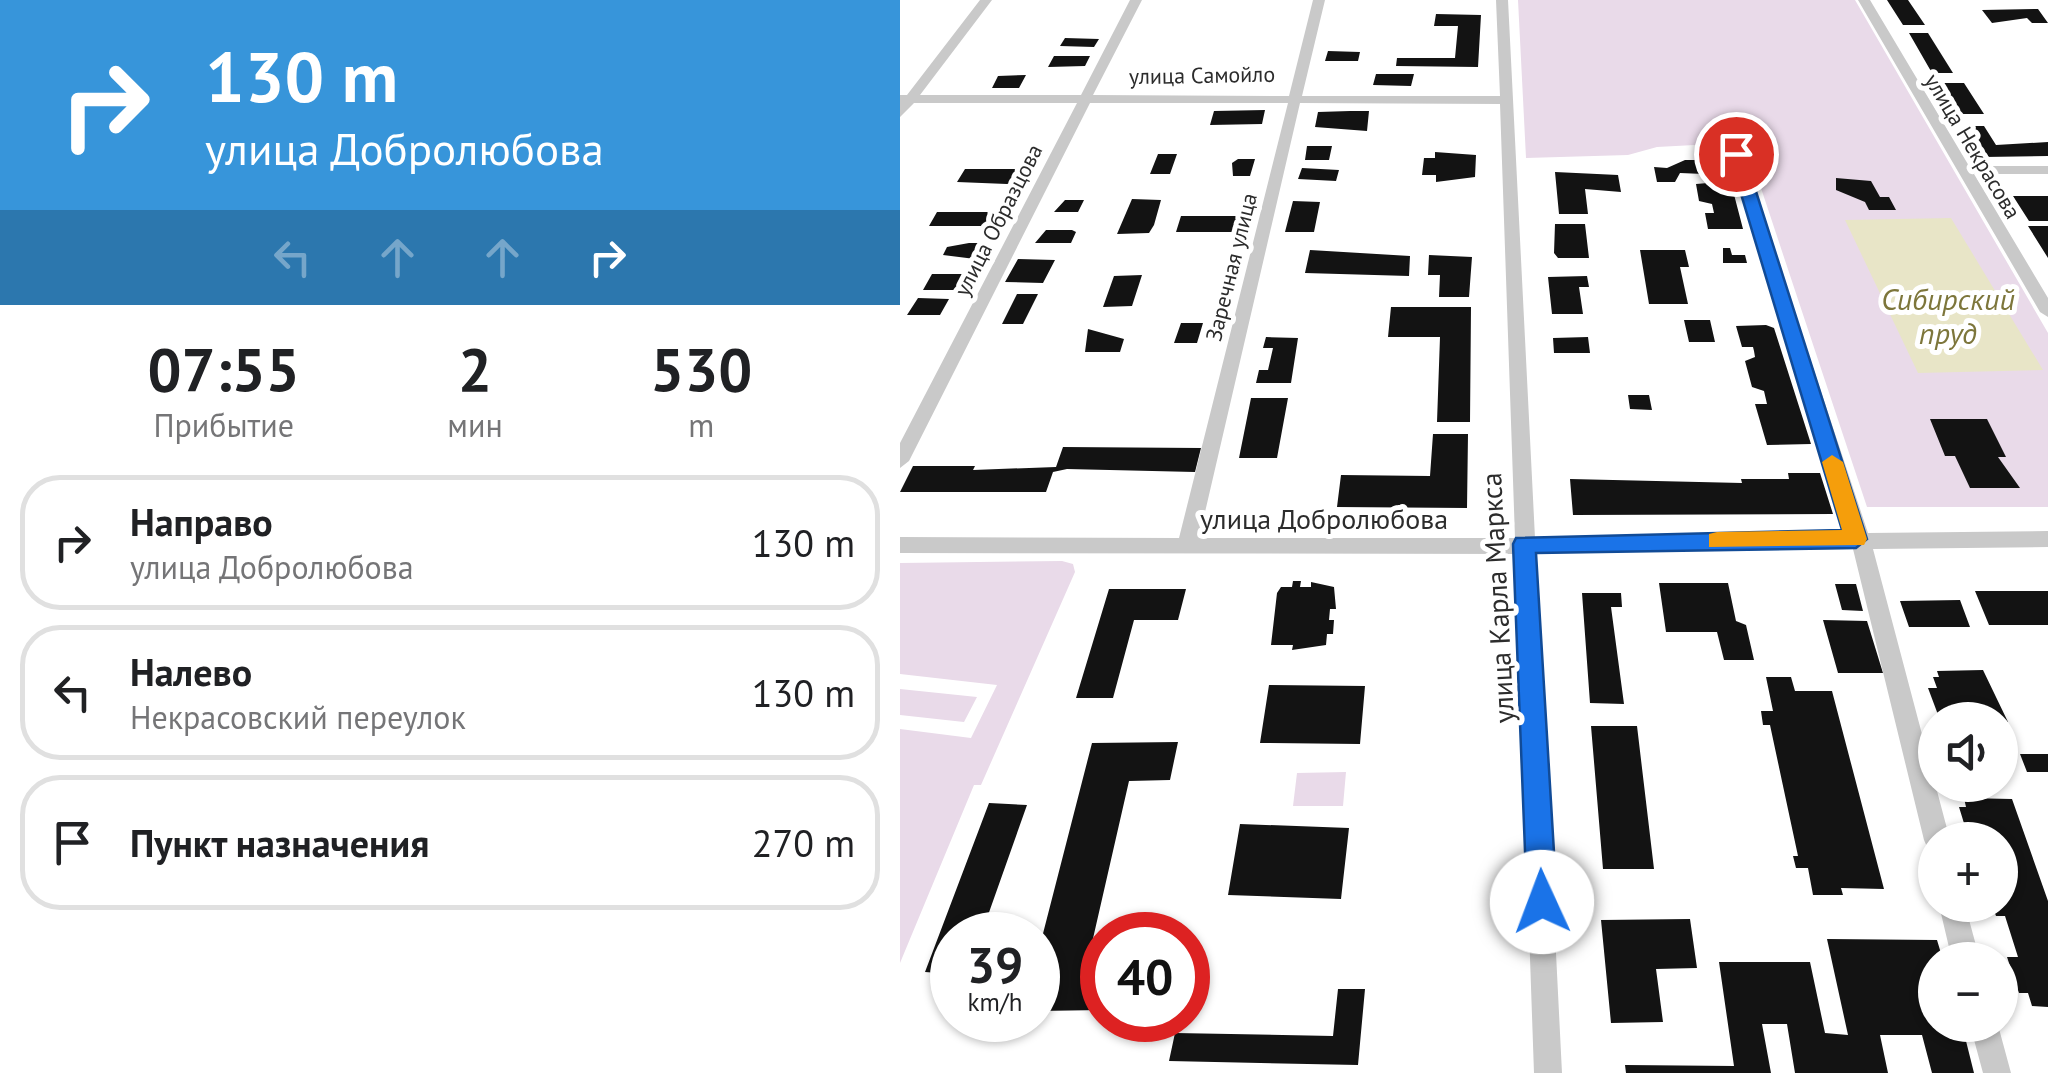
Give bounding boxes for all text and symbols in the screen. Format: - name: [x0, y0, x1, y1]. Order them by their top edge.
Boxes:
- text: 130 m: [205, 31, 398, 121]
- icon: right: [40, 40, 170, 170]
- street label: улица Самойло: [1129, 60, 1275, 90]
- street label: улица Некрасова: [1919, 68, 2027, 224]
- pin: [1694, 112, 1779, 197]
- text: улица Добролюбова: [205, 119, 604, 177]
- icon: arrive: [1709, 127, 1764, 182]
- street label: улица Образцова: [948, 139, 1048, 301]
- street label: Заречная улица: [1199, 190, 1263, 344]
- icon: left: [265, 230, 320, 285]
- icon: ahead: [370, 230, 425, 285]
- icon: ahead: [475, 230, 530, 285]
- icon: right: [580, 230, 635, 285]
- water label: Сибирский пруд: [1881, 279, 2015, 352]
- text: 07:55: [148, 330, 300, 408]
- text: 2: [458, 330, 492, 408]
- text: 530: [650, 330, 752, 408]
- text: Прибытие: [153, 404, 294, 446]
- text: мин: [447, 404, 503, 446]
- text: m: [688, 404, 714, 446]
- street label: улица Карла Маркса: [1472, 472, 1522, 724]
- text: Направо: [130, 497, 273, 546]
- street label: улица Добролюбова: [1200, 500, 1448, 537]
- icon: right: [45, 515, 100, 570]
- text: 130 m: [752, 518, 855, 567]
- text: улица Добролюбова: [130, 546, 414, 588]
- text: Налево: [130, 647, 252, 696]
- icon: left: [45, 665, 100, 720]
- text: 130 m: [752, 668, 855, 717]
- text: Некрасовский переулок: [130, 696, 466, 738]
- map controls: [1918, 702, 2018, 1042]
- button: sound: [1918, 702, 2018, 802]
- icon: arrive: [45, 815, 100, 870]
- text: Пункт назначения: [130, 818, 429, 867]
- text: 270 m: [752, 818, 855, 867]
- button: +: [1918, 822, 2018, 922]
- position arrow: [1490, 850, 1594, 954]
- speed limit sign: 40: [1080, 912, 1210, 1042]
- text: 39: [967, 932, 1023, 997]
- button: −: [1918, 942, 2018, 1042]
- text: km/h: [968, 986, 1022, 1018]

